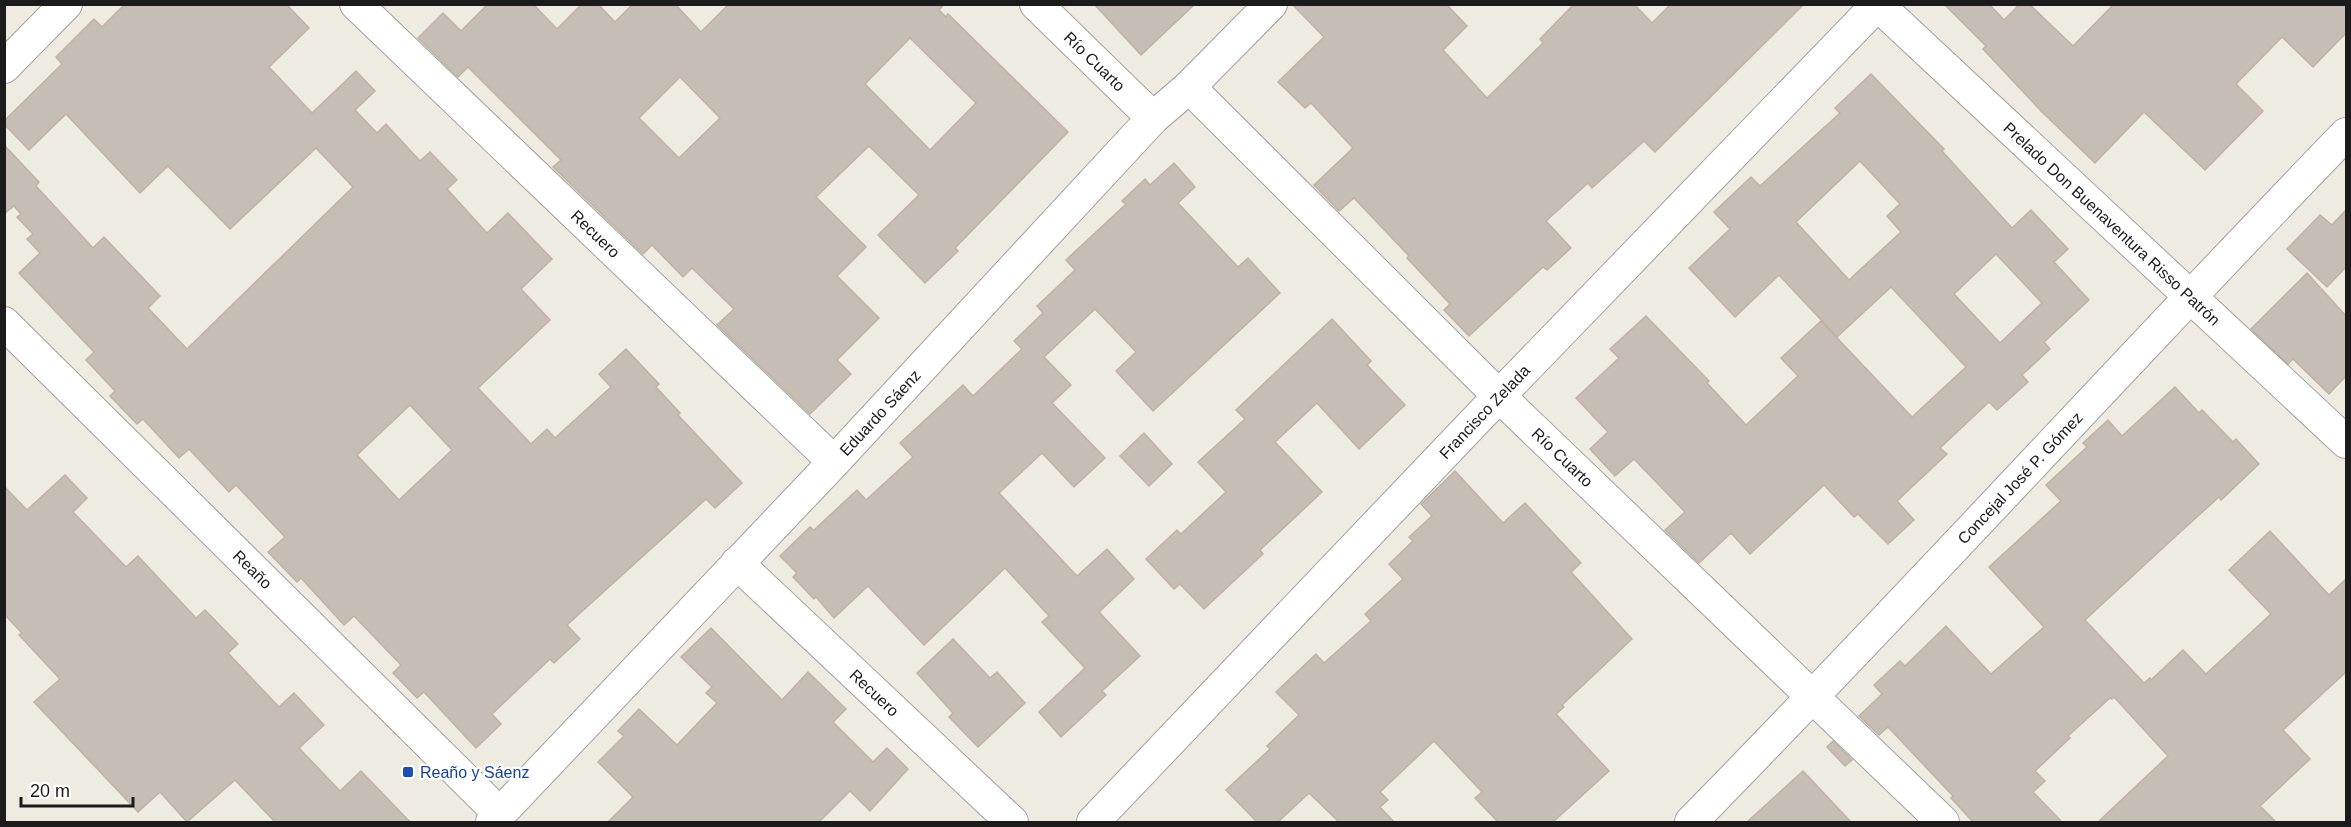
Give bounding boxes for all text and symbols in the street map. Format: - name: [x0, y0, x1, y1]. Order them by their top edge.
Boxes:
- street label: Río Cuarto: [1061, 28, 1128, 95]
- street label: Prelado Don Buenaventura Risso Patrón: [2000, 119, 2223, 329]
- street label: Recuero: [568, 207, 623, 261]
- street label: Francisco Zelada: [1436, 362, 1533, 462]
- street label: Eduardo Sáenz: [836, 367, 924, 459]
- street label: Concejal José P. Gómez: [1954, 409, 2086, 547]
- street label: Río Cuarto: [1529, 425, 1596, 490]
- street label: Reaño: [230, 547, 275, 592]
- street label: Recuero: [846, 666, 902, 720]
- place label: Reaño y Sáenz: [420, 764, 529, 781]
- marker: Reaño y Sáenz: [401, 765, 415, 779]
- scale bar: [21, 770, 134, 808]
- text: 20 m: [30, 781, 70, 801]

